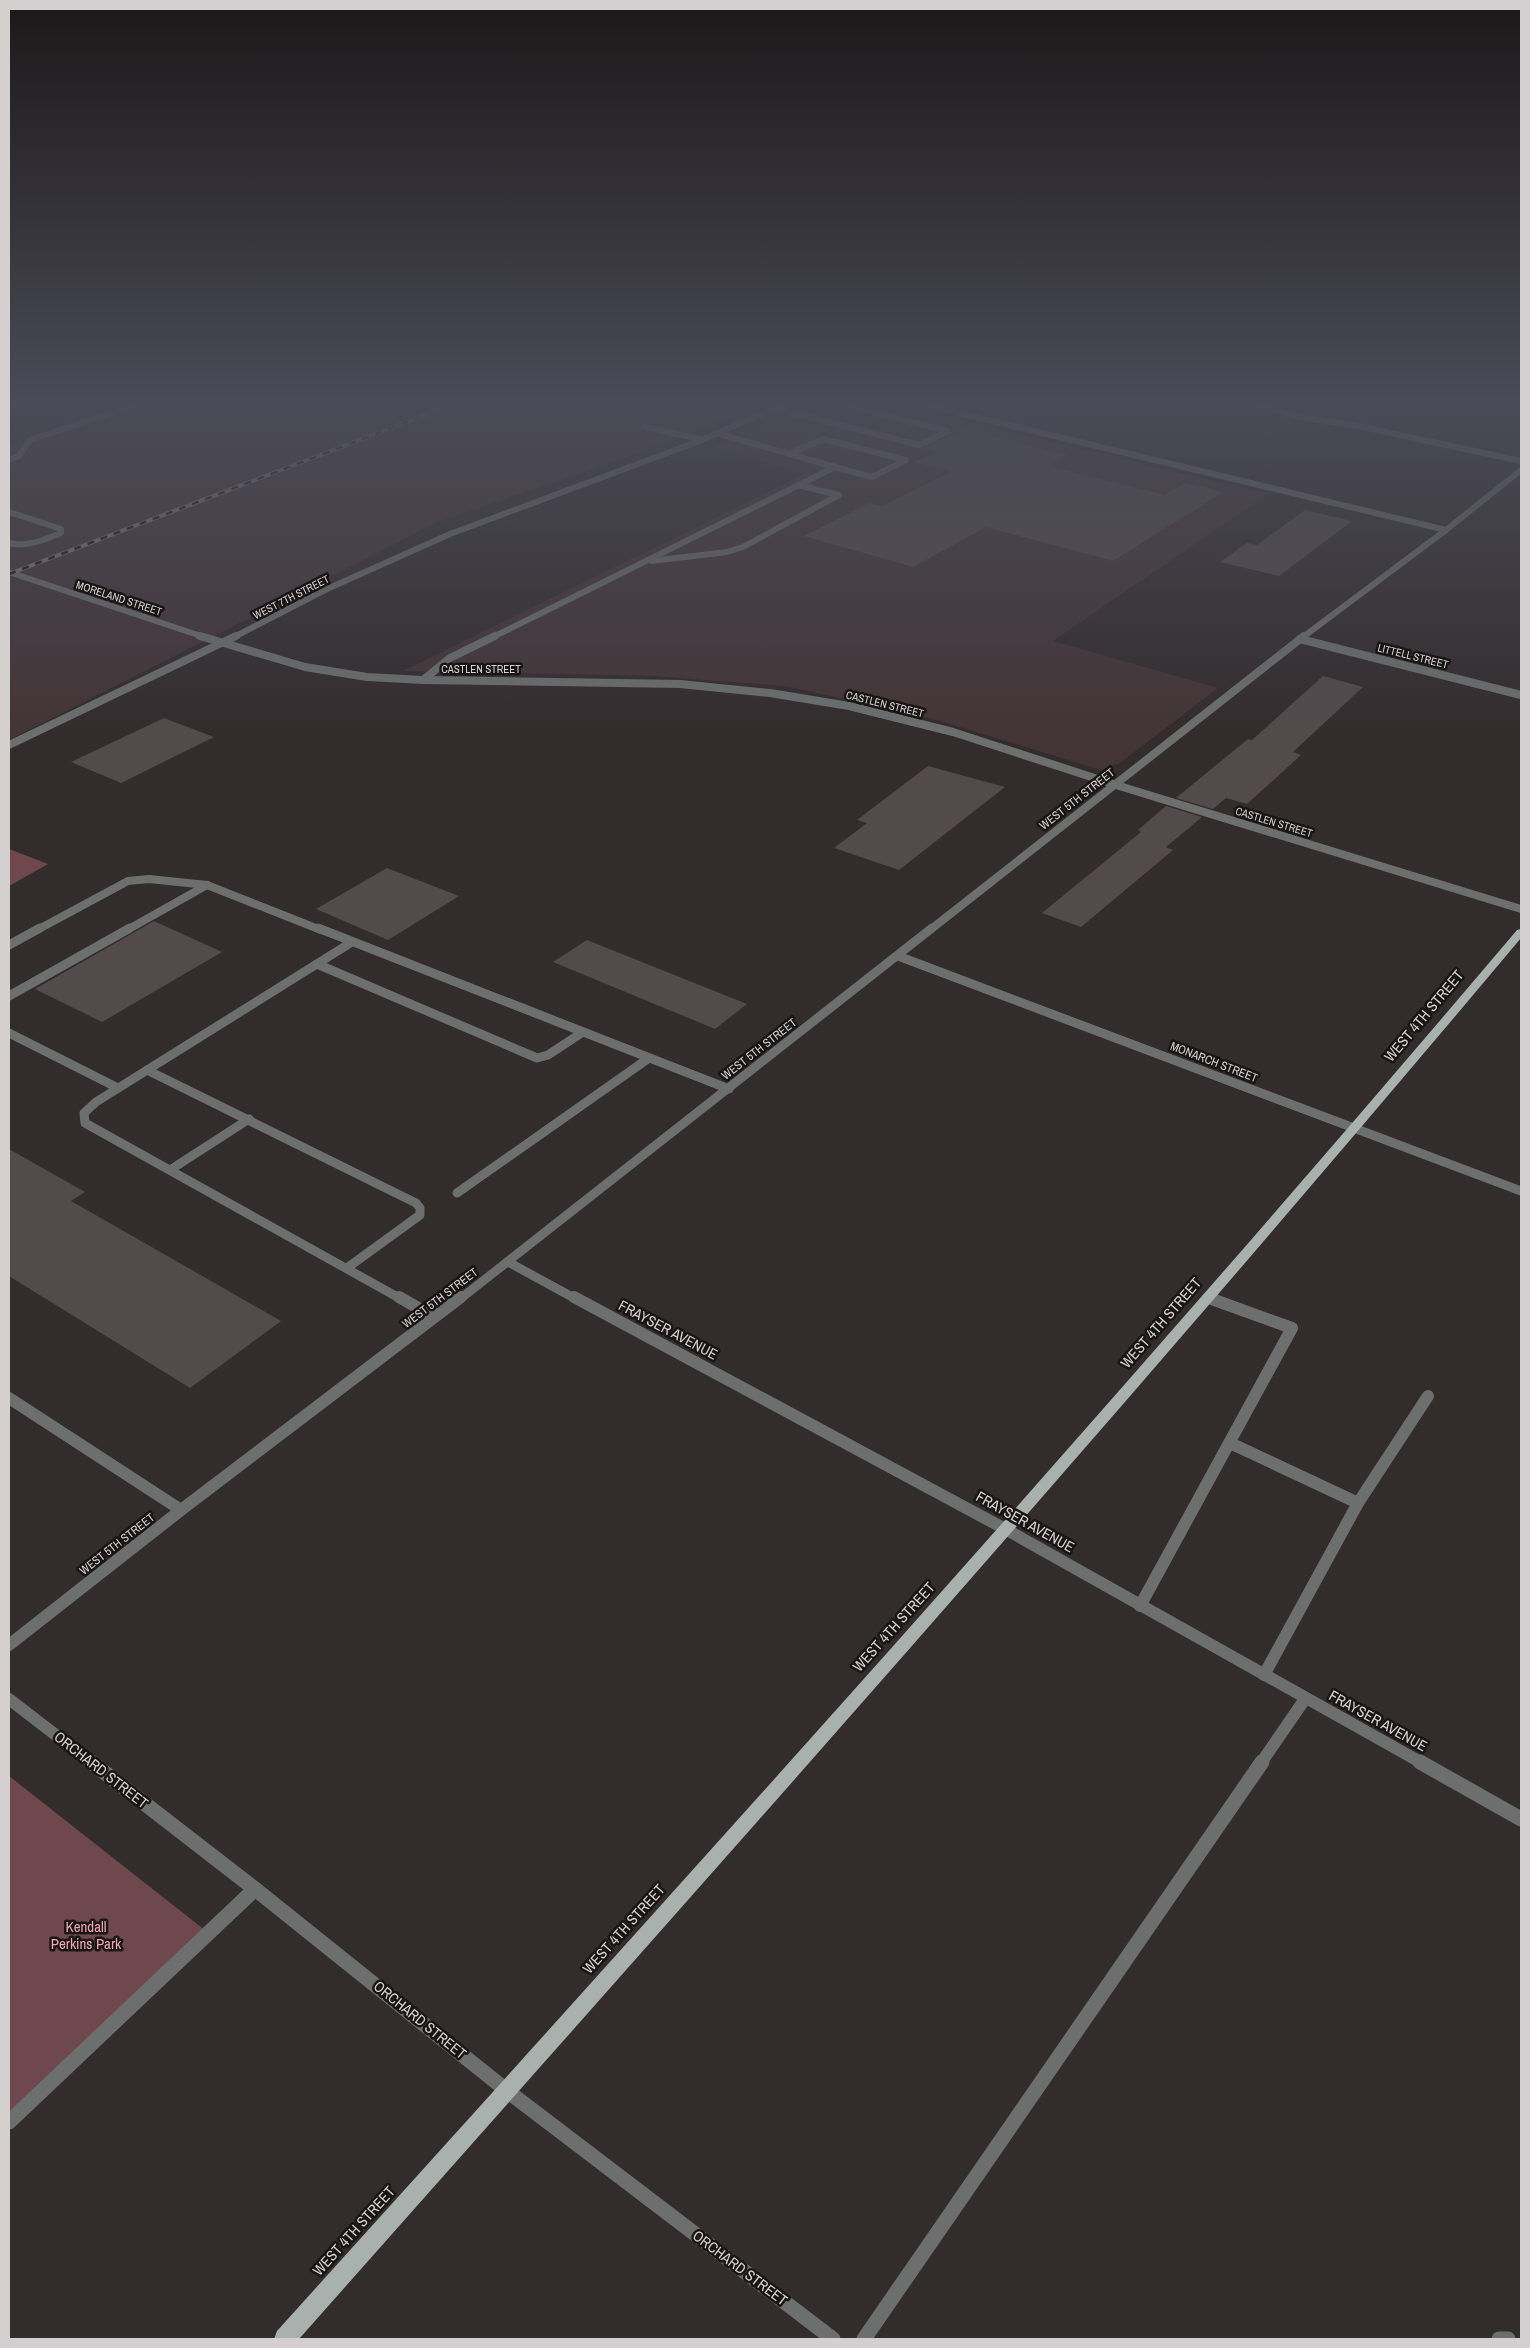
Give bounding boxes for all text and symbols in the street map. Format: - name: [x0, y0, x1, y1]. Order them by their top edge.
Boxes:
- street label: WEST 7TH STREET: [251, 572, 332, 622]
- street label: MORELAND STREET: [74, 578, 164, 619]
- street label: LITTELL STREET: [1376, 640, 1450, 672]
- street label: CASTLEN STREET: [441, 662, 521, 676]
- street label: CASTLEN STREET: [845, 688, 926, 721]
- street label: WEST 5TH STREET: [1036, 765, 1118, 833]
- street label: CASTLEN STREET: [1234, 804, 1315, 840]
- street label: WEST 4TH STREET: [1379, 965, 1469, 1066]
- street label: WEST 5TH STREET: [718, 1015, 800, 1083]
- street label: MONARCH STREET: [1168, 1038, 1260, 1086]
- street label: WEST 5TH STREET: [399, 1264, 481, 1332]
- street label: WEST 4TH STREET: [1115, 1272, 1206, 1373]
- street label: FRAYSER AVENUE: [615, 1295, 722, 1365]
- street label: FRAYSER AVENUE: [972, 1486, 1078, 1557]
- street label: WEST 5TH STREET: [76, 1510, 158, 1578]
- street label: WEST 4TH STREET: [848, 1577, 940, 1676]
- street label: FRAYSER AVENUE: [1325, 1685, 1431, 1756]
- street label: ORCHARD STREET: [50, 1726, 153, 1813]
- street label: WEST 4TH STREET: [578, 1879, 670, 1978]
- park label: Kendall Perkins Park: [51, 1916, 122, 1954]
- street label: ORCHARD STREET: [369, 1976, 472, 2064]
- street label: WEST 4TH STREET: [308, 2181, 400, 2280]
- street label: ORCHARD STREET: [688, 2225, 793, 2311]

